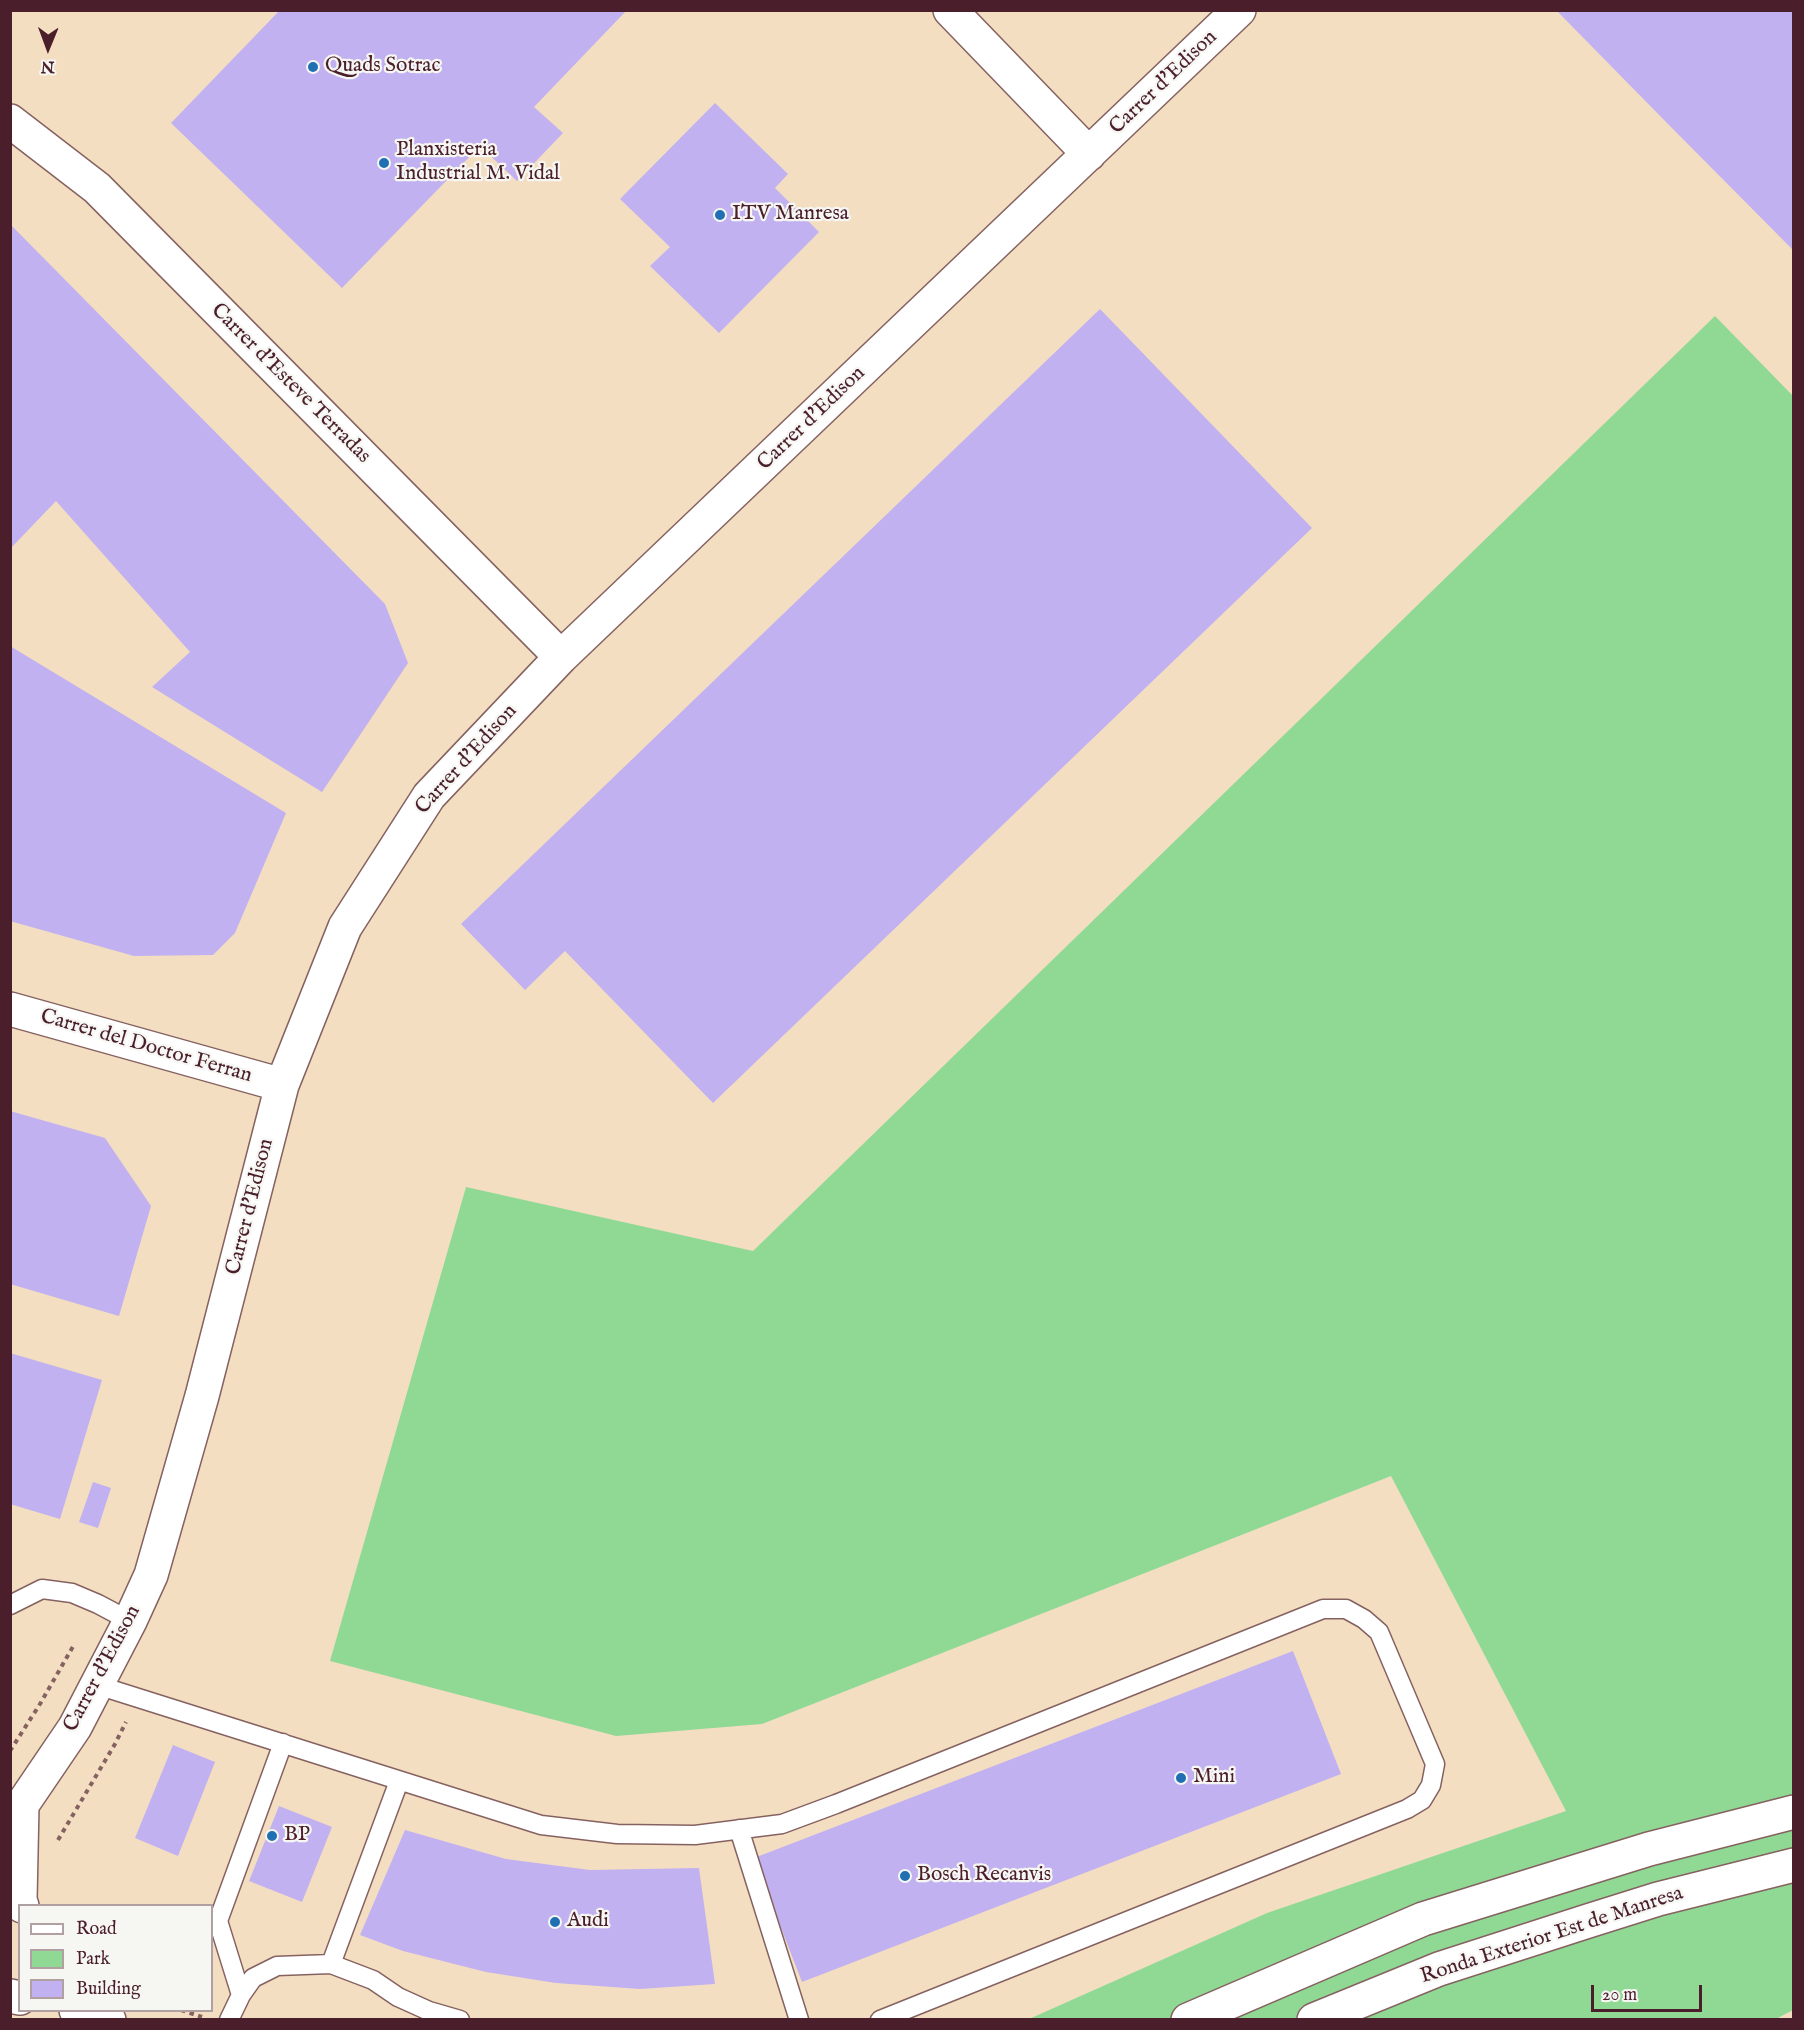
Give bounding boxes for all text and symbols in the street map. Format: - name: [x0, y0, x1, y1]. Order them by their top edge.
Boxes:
- north arrow: [18, 18, 78, 78]
- street label: Carrer d'Edison: [1105, 25, 1223, 141]
- place label: Quads Sotrac: [325, 54, 440, 80]
- text: N: [41, 56, 55, 76]
- marker: Quads Sotrac: [306, 60, 320, 74]
- place label: Planxisteria Industrial M. Vidal: [396, 138, 560, 188]
- marker: Planxisteria Industrial M. Vidal: [377, 156, 391, 170]
- place label: ITV Manresa: [732, 202, 849, 228]
- marker: ITV Manresa: [713, 208, 727, 222]
- street label: Carrer d'Esteve Terradas: [205, 299, 375, 469]
- street label: Carrer d'Edison: [753, 361, 871, 477]
- street label: Carrer d'Edison: [411, 700, 523, 820]
- street label: Carrer del Doctor Ferran: [37, 1005, 255, 1089]
- street label: Carrer d'Edison: [222, 1136, 280, 1278]
- street label: Carrer d'Edison: [59, 1601, 147, 1737]
- place label: Mini: [1193, 1765, 1235, 1791]
- marker: Mini: [1174, 1771, 1188, 1785]
- place label: BP: [284, 1823, 310, 1849]
- marker: BP: [265, 1829, 279, 1843]
- place label: Bosch Recanvis: [917, 1863, 1051, 1889]
- marker: Bosch Recanvis: [898, 1869, 912, 1883]
- street label: Ronda Exterior Est de Manresa: [1418, 1882, 1686, 1990]
- legend: [18, 1904, 213, 2012]
- place label: Audi: [567, 1909, 609, 1935]
- marker: Audi: [548, 1915, 562, 1929]
- text: Road: [76, 1918, 117, 1941]
- text: Park: [76, 1948, 110, 1971]
- scale bar: [1594, 1973, 1705, 2011]
- text: Building: [76, 1978, 141, 2001]
- text: 20 m: [1602, 1984, 1637, 2007]

